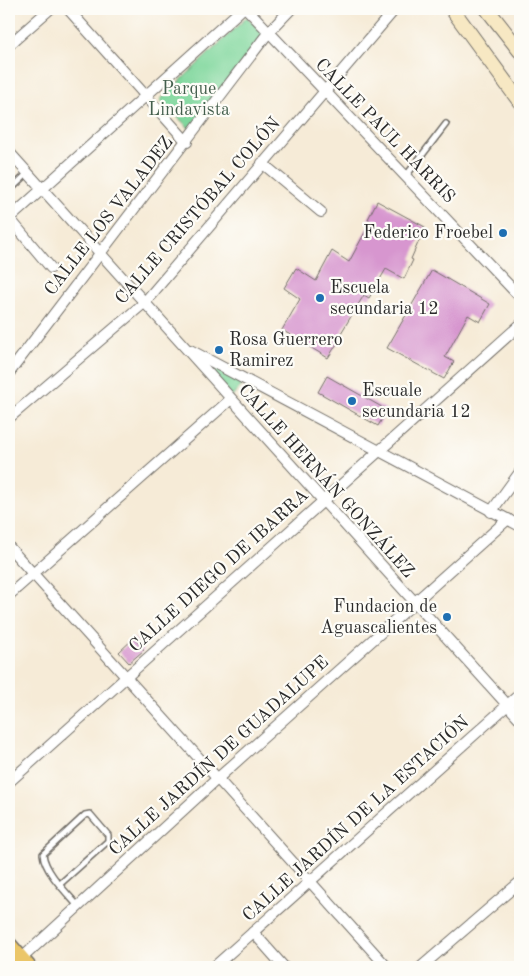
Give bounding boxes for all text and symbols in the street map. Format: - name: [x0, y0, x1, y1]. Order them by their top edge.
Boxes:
- street label: CALLE PAUL HARRIS: [312, 55, 458, 207]
- park label: Parque Lindavista: [148, 80, 230, 119]
- street label: CALLE CRISTÓBAL COLÓN: [108, 111, 284, 308]
- street label: CALLE LOS VALADEZ: [41, 133, 177, 299]
- place label: Federico Froebel: [363, 224, 493, 242]
- marker: Federico Froebel: [497, 227, 509, 239]
- place label: Escuela secundaria 12: [330, 279, 439, 318]
- marker: Escuela secundaria 12: [314, 292, 326, 304]
- place label: Rosa Guerrero Ramirez: [229, 331, 343, 370]
- marker: Rosa Guerrero Ramirez: [213, 344, 225, 356]
- street label: CALLE HERNÁN GONZÁLEZ: [235, 378, 420, 581]
- place label: Escuale secundaria 12: [362, 382, 471, 421]
- marker: Escuale secundaria 12: [346, 395, 358, 407]
- street label: CALLE DIEGO DE IBARRA: [126, 486, 312, 656]
- place label: Fundacion de Aguascalientes: [320, 598, 437, 637]
- marker: Fundacion de Aguascalientes: [441, 611, 453, 623]
- street label: CALLE JARDÍN DE GUADALUPE: [103, 650, 332, 859]
- street label: CALLE JARDÍN DE LA ESTACIÓN: [236, 709, 473, 925]

